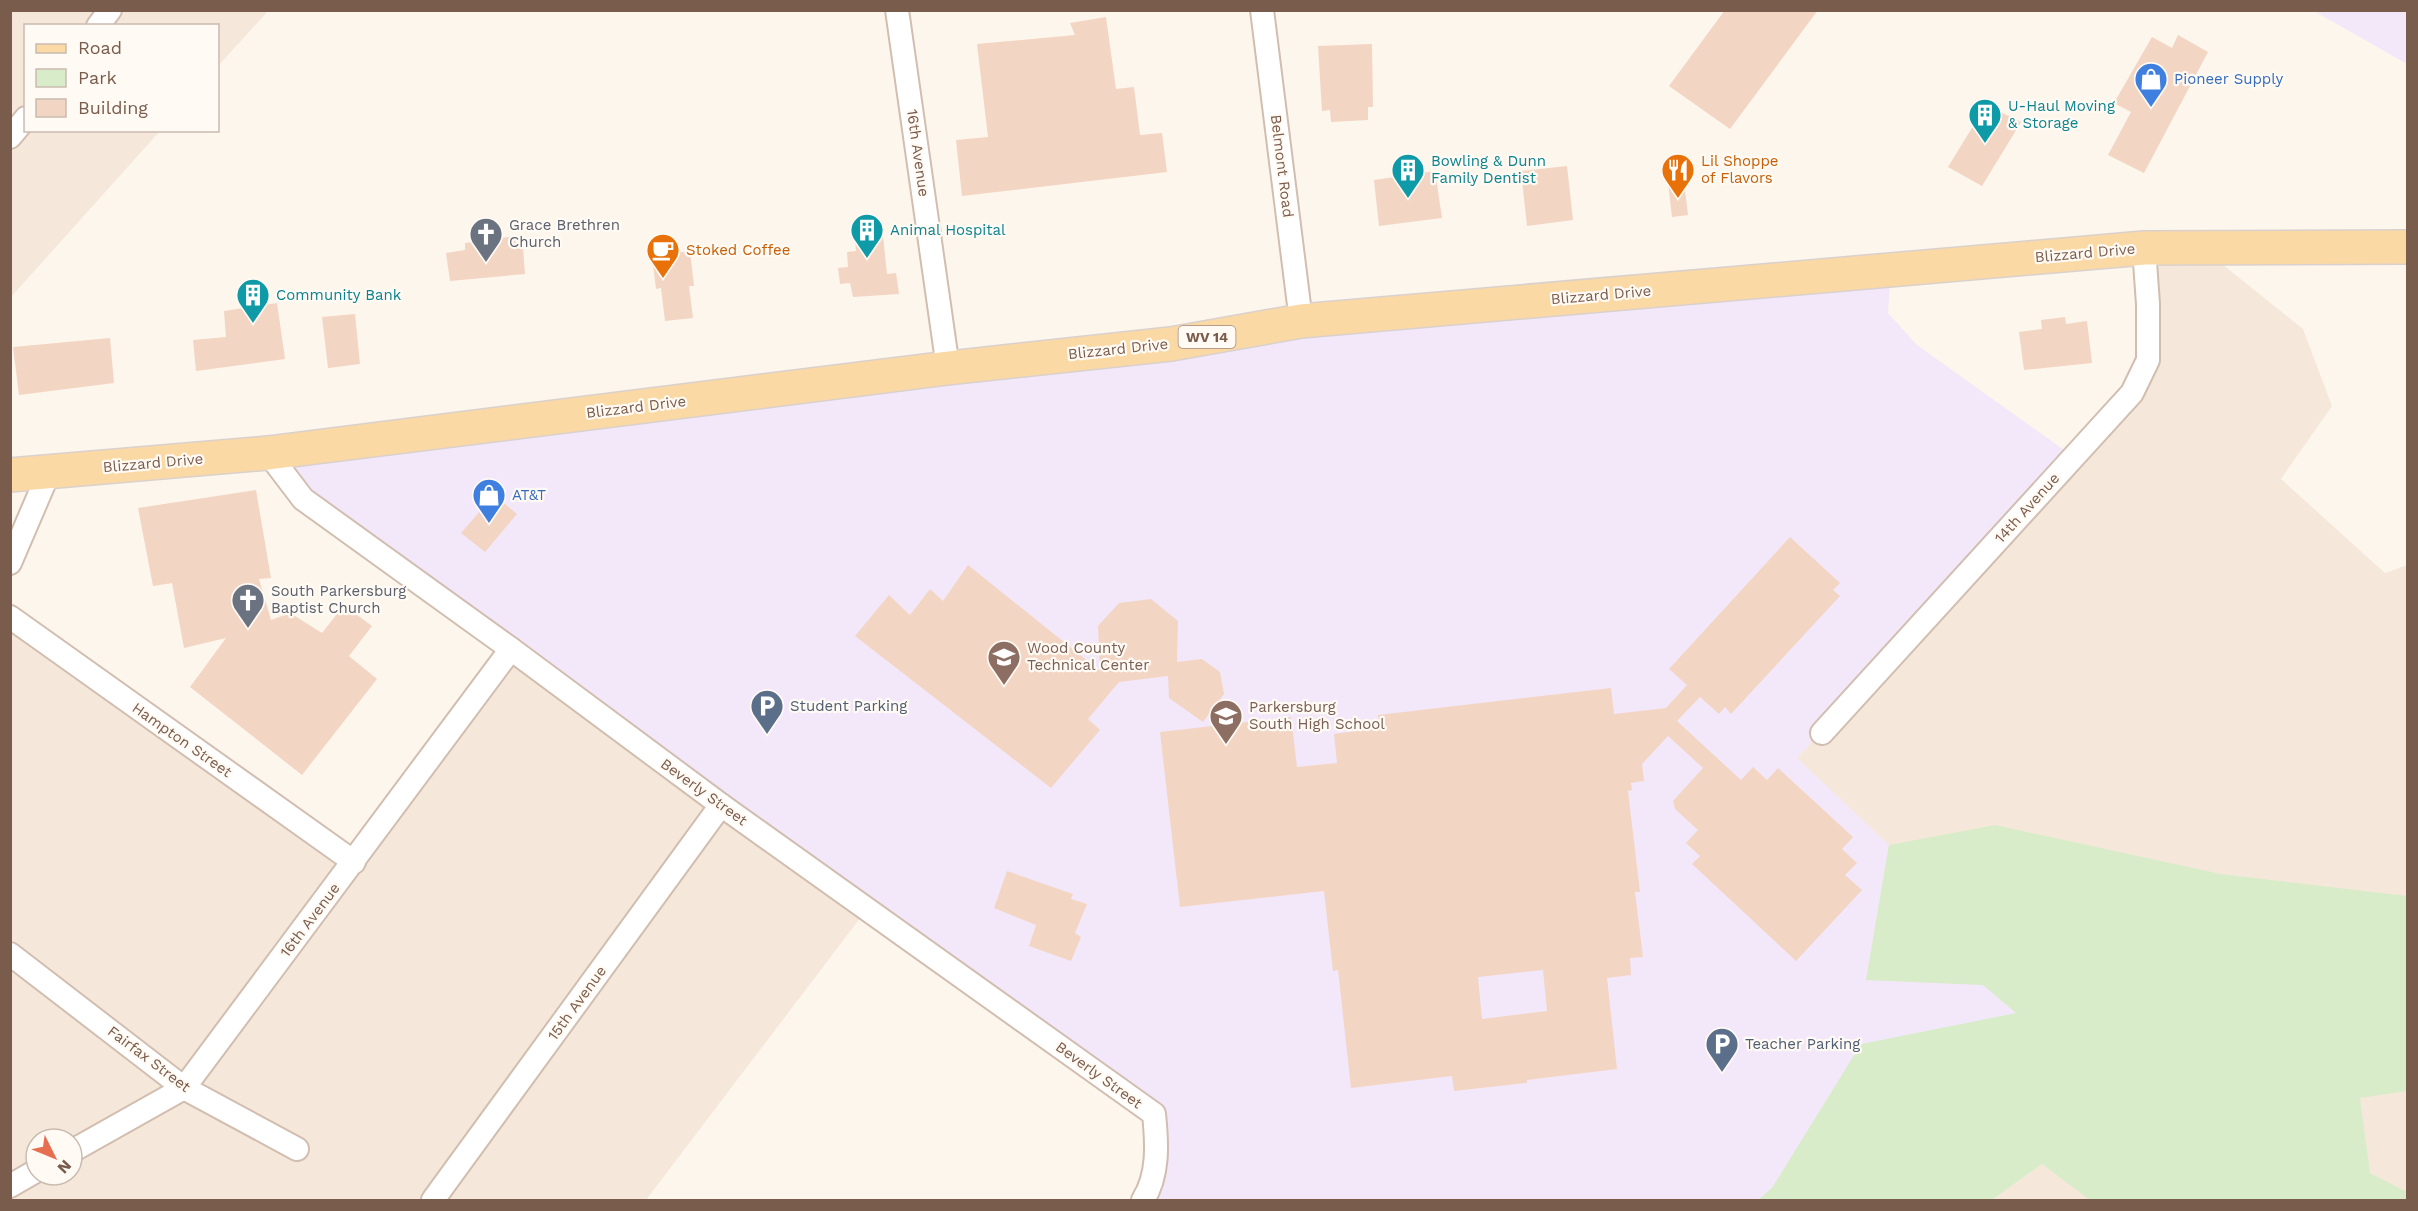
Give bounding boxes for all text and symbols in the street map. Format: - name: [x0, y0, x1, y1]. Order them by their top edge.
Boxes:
- legend: [24, 24, 219, 132]
- text: Road: [78, 37, 122, 58]
- shop icon: Pioneer Supply: [2133, 61, 2169, 108]
- text: Park: [78, 67, 117, 88]
- place label: Pioneer Supply: [2174, 70, 2283, 88]
- text: Building: [78, 97, 148, 118]
- building icon: U-Haul Moving & Storage: [1967, 97, 2003, 144]
- place label: U-Haul Moving & Storage: [2008, 97, 2115, 132]
- street label: 16th Avenue: [903, 108, 933, 198]
- street label: Belmont Road: [1267, 114, 1297, 218]
- building icon: Bowling & Dunn Family Dentist: [1390, 152, 1426, 199]
- place label: Bowling & Dunn Family Dentist: [1431, 152, 1546, 187]
- restaurant icon: Lil Shoppe of Flavors: [1660, 152, 1696, 199]
- place label: Lil Shoppe of Flavors: [1701, 152, 1779, 187]
- building icon: Animal Hospital: [849, 212, 885, 259]
- church icon: Grace Brethren Church: [468, 216, 504, 263]
- place label: Grace Brethren Church: [509, 216, 620, 251]
- place label: Animal Hospital: [890, 221, 1006, 239]
- cafe icon: Stoked Coffee: [645, 232, 681, 279]
- street label: Blizzard Drive: [2034, 240, 2136, 266]
- place label: Stoked Coffee: [686, 241, 790, 259]
- building icon: Community Bank: [235, 277, 271, 324]
- street label: Blizzard Drive: [1550, 282, 1652, 308]
- place label: Community Bank: [276, 286, 402, 304]
- road number: WV 14: [1178, 326, 1236, 348]
- street label: Blizzard Drive: [1067, 335, 1169, 363]
- street label: Blizzard Drive: [585, 392, 687, 422]
- street label: Blizzard Drive: [102, 450, 204, 476]
- street label: 14th Avenue: [1991, 469, 2063, 547]
- shop icon: AT&T: [471, 477, 507, 524]
- place label: AT&T: [512, 486, 546, 504]
- church icon: South Parkersburg Baptist Church: [230, 582, 266, 629]
- place label: South Parkersburg Baptist Church: [271, 582, 406, 617]
- school or university icon: Wood County Technical Center: [986, 639, 1022, 686]
- place label: Wood County Technical Center: [1027, 639, 1149, 674]
- parking icon: Student Parking: [749, 688, 785, 735]
- place label: Student Parking: [790, 697, 907, 715]
- school or university icon: Parkersburg South High School: [1208, 698, 1244, 745]
- place label: Parkersburg South High School: [1249, 698, 1385, 733]
- street label: Hampton Street: [129, 699, 236, 782]
- street label: Beverly Street: [657, 755, 751, 830]
- street label: 16th Avenue: [276, 879, 344, 961]
- street label: 15th Avenue: [544, 962, 610, 1044]
- street label: Fairfax Street: [104, 1022, 194, 1096]
- parking icon: Teacher Parking: [1704, 1026, 1740, 1073]
- place label: Teacher Parking: [1745, 1035, 1860, 1053]
- street label: Beverly Street: [1052, 1038, 1146, 1113]
- north arrow: [24, 1127, 84, 1187]
- text: N: [54, 1156, 76, 1178]

